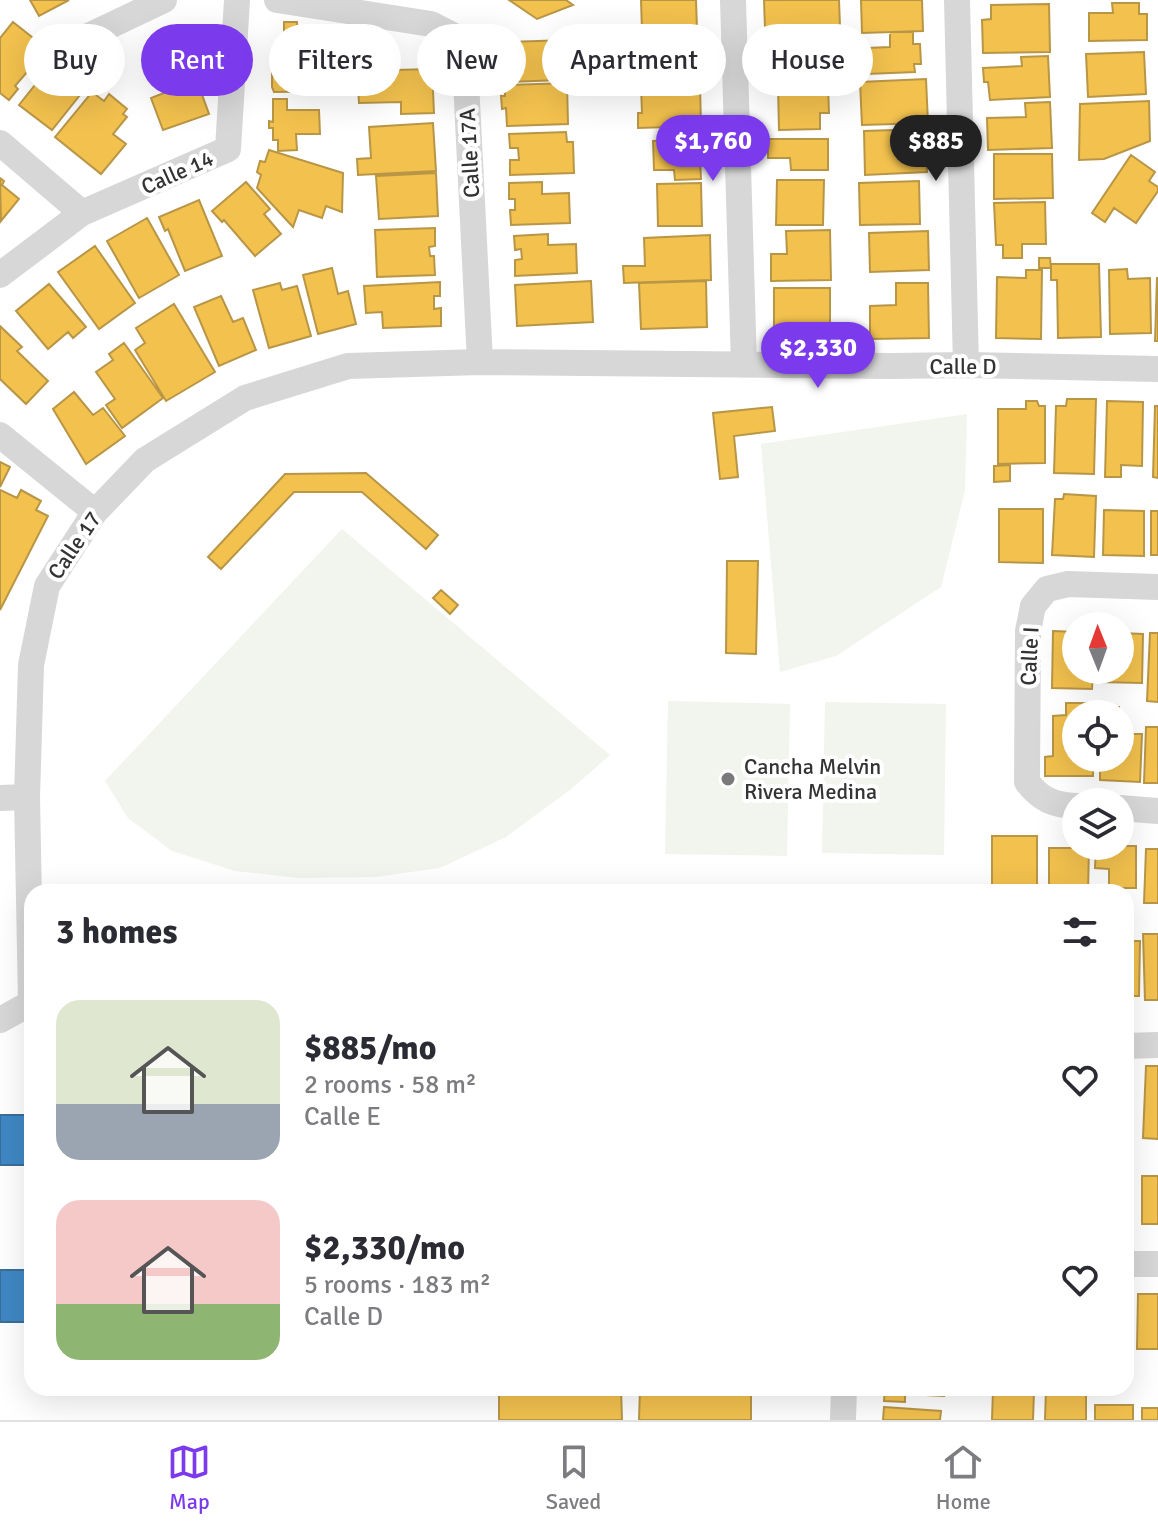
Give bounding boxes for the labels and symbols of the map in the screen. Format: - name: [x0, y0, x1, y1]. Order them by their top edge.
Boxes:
- street label: Calle 17A: [454, 107, 485, 199]
- pin: $1,760: [648, 115, 778, 183]
- pin: $885: [889, 115, 983, 183]
- street label: Calle 14: [137, 145, 218, 200]
- pin: $2,330: [753, 322, 883, 390]
- street label: Calle D: [930, 353, 996, 380]
- street label: Calle 17: [42, 506, 107, 584]
- north arrow: [1062, 612, 1134, 684]
- street label: Calle I: [1014, 626, 1045, 686]
- place label: Cancha Melvin Rivera Medina: [744, 753, 881, 805]
- marker: Cancha Melvin Rivera Medina: [719, 770, 737, 788]

